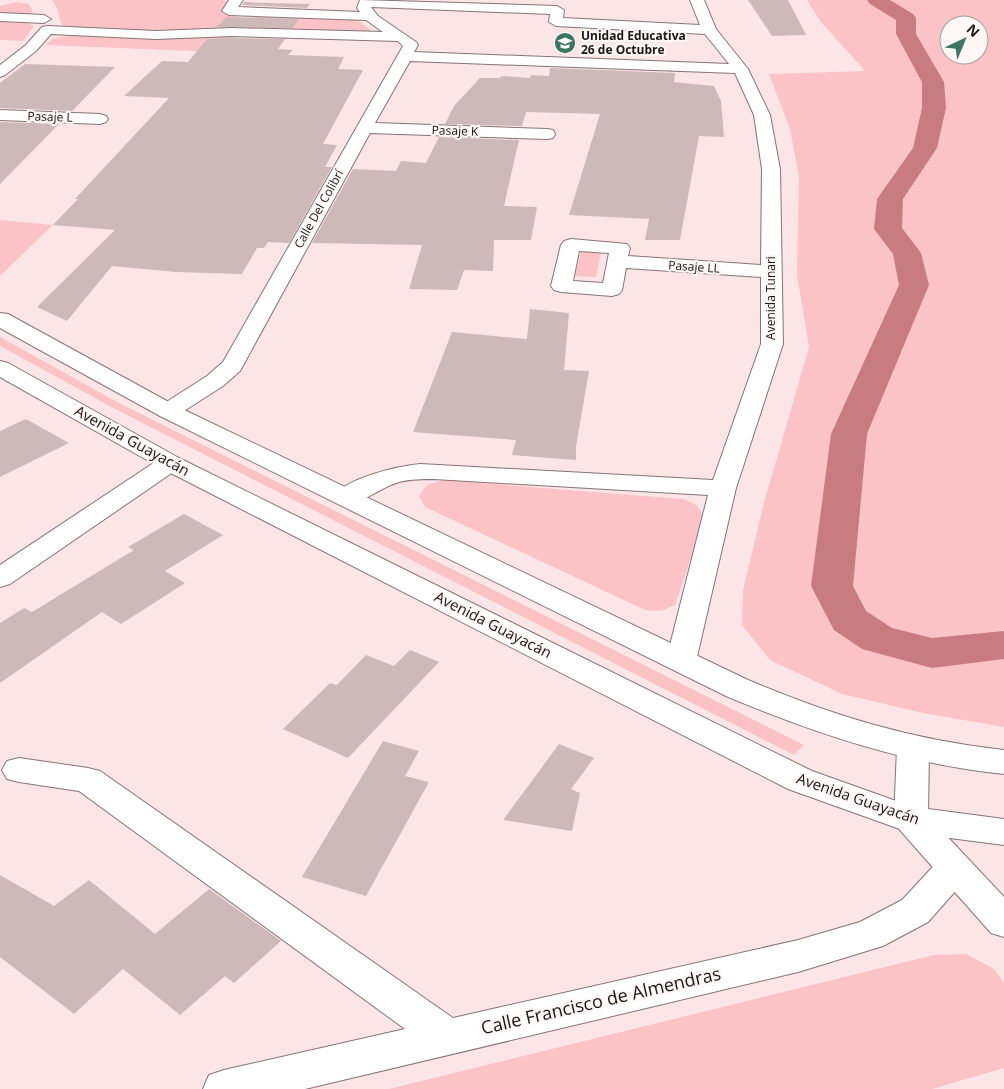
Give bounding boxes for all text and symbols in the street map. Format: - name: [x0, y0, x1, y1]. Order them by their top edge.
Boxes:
- north arrow: [939, 15, 989, 65]
- text: N: [963, 19, 984, 41]
- place label: Unidad Educativa 26 de Octubre: [581, 27, 686, 58]
- school or university icon: Unidad Educativa 26 de Octubre: [553, 31, 577, 55]
- street label: Pasaje L: [27, 107, 73, 126]
- street label: Pasaje K: [431, 121, 479, 140]
- street label: Calle Del Colibrí: [290, 165, 348, 251]
- street label: Pasaje LL: [668, 256, 720, 277]
- street label: Avenida Tunari: [762, 256, 779, 340]
- street label: Avenida Guayacán: [71, 400, 194, 480]
- street label: Avenida Guayacán: [432, 586, 555, 662]
- street label: Avenida Guayacán: [794, 768, 922, 828]
- street label: Calle Francisco de Almendras: [479, 961, 723, 1039]

